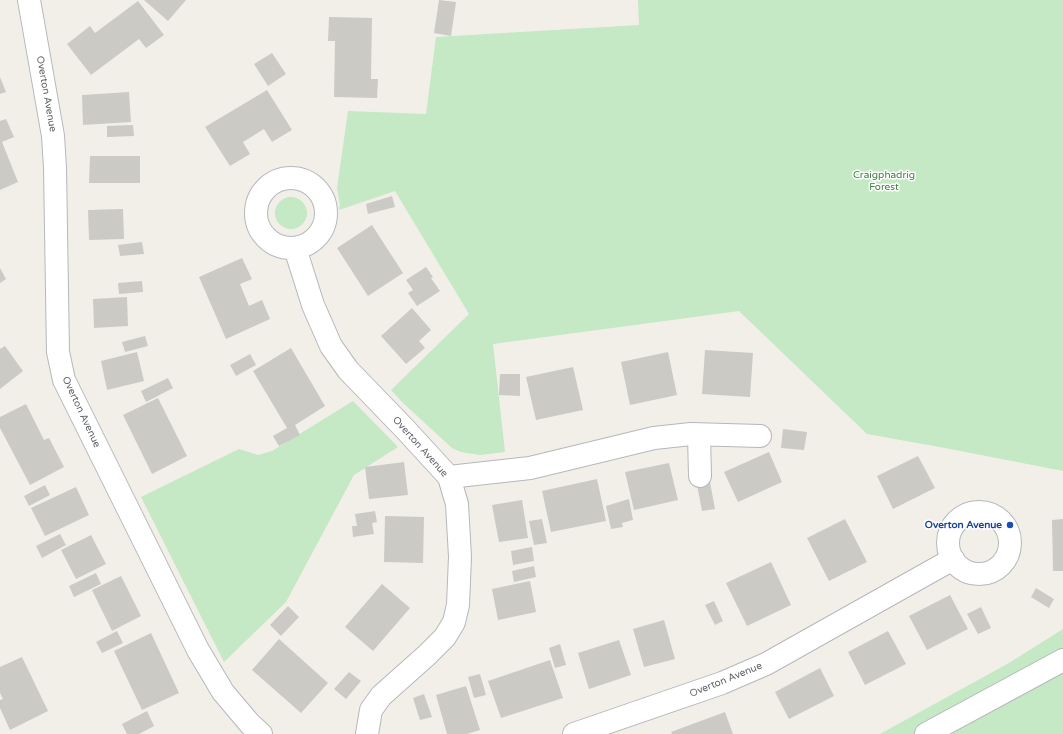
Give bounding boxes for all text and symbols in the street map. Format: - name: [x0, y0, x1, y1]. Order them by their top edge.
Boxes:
- street label: Overton Avenue: [33, 55, 59, 133]
- park label: Craigphadrig Forest: [853, 169, 915, 192]
- street label: Overton Avenue: [59, 375, 103, 449]
- street label: Overton Avenue: [390, 414, 450, 480]
- place label: Overton Avenue: [925, 519, 1002, 531]
- marker: Overton Avenue: [1005, 520, 1015, 530]
- street label: Overton Avenue: [688, 660, 764, 700]

